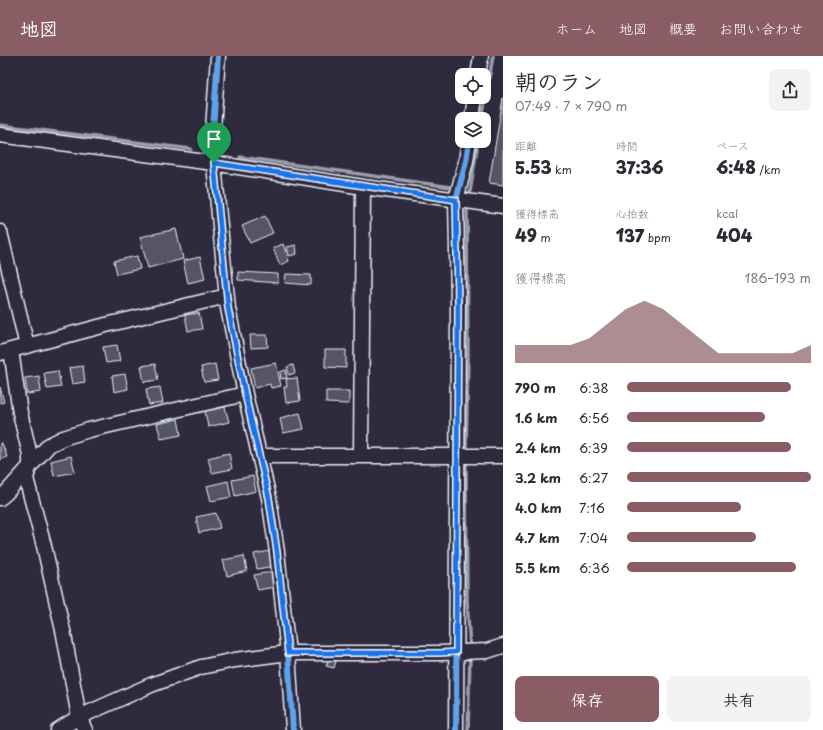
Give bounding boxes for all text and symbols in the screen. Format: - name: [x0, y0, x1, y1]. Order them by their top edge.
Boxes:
- text: 地図: [20, 14, 58, 42]
- text: ホーム: [556, 18, 597, 39]
- text: 地図: [619, 18, 647, 39]
- text: 概要: [669, 18, 697, 39]
- text: お問い合わせ: [719, 18, 803, 39]
- text: 朝のラン: [515, 64, 603, 97]
- map controls: [455, 68, 491, 148]
- button: locate: [455, 68, 491, 104]
- button: share: [769, 69, 811, 111]
- text: 07:49 · 7 × 790 m: [515, 96, 627, 115]
- button: layers: [455, 112, 491, 148]
- pin: [197, 122, 231, 163]
- icon: arrive: [203, 128, 225, 150]
- text: 距離: [515, 137, 537, 154]
- text: 時間: [616, 137, 638, 154]
- text: ペース: [716, 137, 749, 154]
- text: 5.53: [515, 154, 552, 180]
- text: 37:36: [616, 154, 664, 180]
- text: 6:48: [716, 154, 756, 180]
- text: km: [552, 161, 572, 178]
- text: /km: [756, 161, 780, 178]
- text: 獲得標高: [515, 205, 559, 222]
- text: 心拍数: [616, 205, 649, 222]
- text: kcal: [716, 205, 738, 222]
- text: 49: [515, 222, 537, 248]
- text: 137: [616, 222, 644, 248]
- text: 404: [716, 222, 752, 248]
- text: m: [537, 229, 550, 246]
- text: bpm: [644, 229, 671, 246]
- text: 獲得標高: [515, 268, 567, 287]
- text: 186–193 m: [745, 268, 811, 287]
- text: 790 m: [515, 378, 556, 397]
- text: 6:38: [579, 378, 609, 397]
- text: 1.6 km: [515, 408, 557, 427]
- text: 6:56: [579, 408, 609, 427]
- text: 2.4 km: [515, 438, 561, 457]
- text: 6:39: [579, 438, 608, 457]
- text: 3.2 km: [515, 468, 561, 487]
- text: 6:27: [579, 468, 608, 487]
- text: 4.0 km: [515, 498, 562, 517]
- text: 7:16: [579, 498, 605, 517]
- text: 4.7 km: [515, 528, 560, 547]
- text: 7:04: [579, 528, 608, 547]
- text: 5.5 km: [515, 558, 560, 577]
- text: 6:36: [579, 558, 610, 577]
- button: 保存: [515, 676, 659, 722]
- button: 共有: [667, 676, 811, 722]

